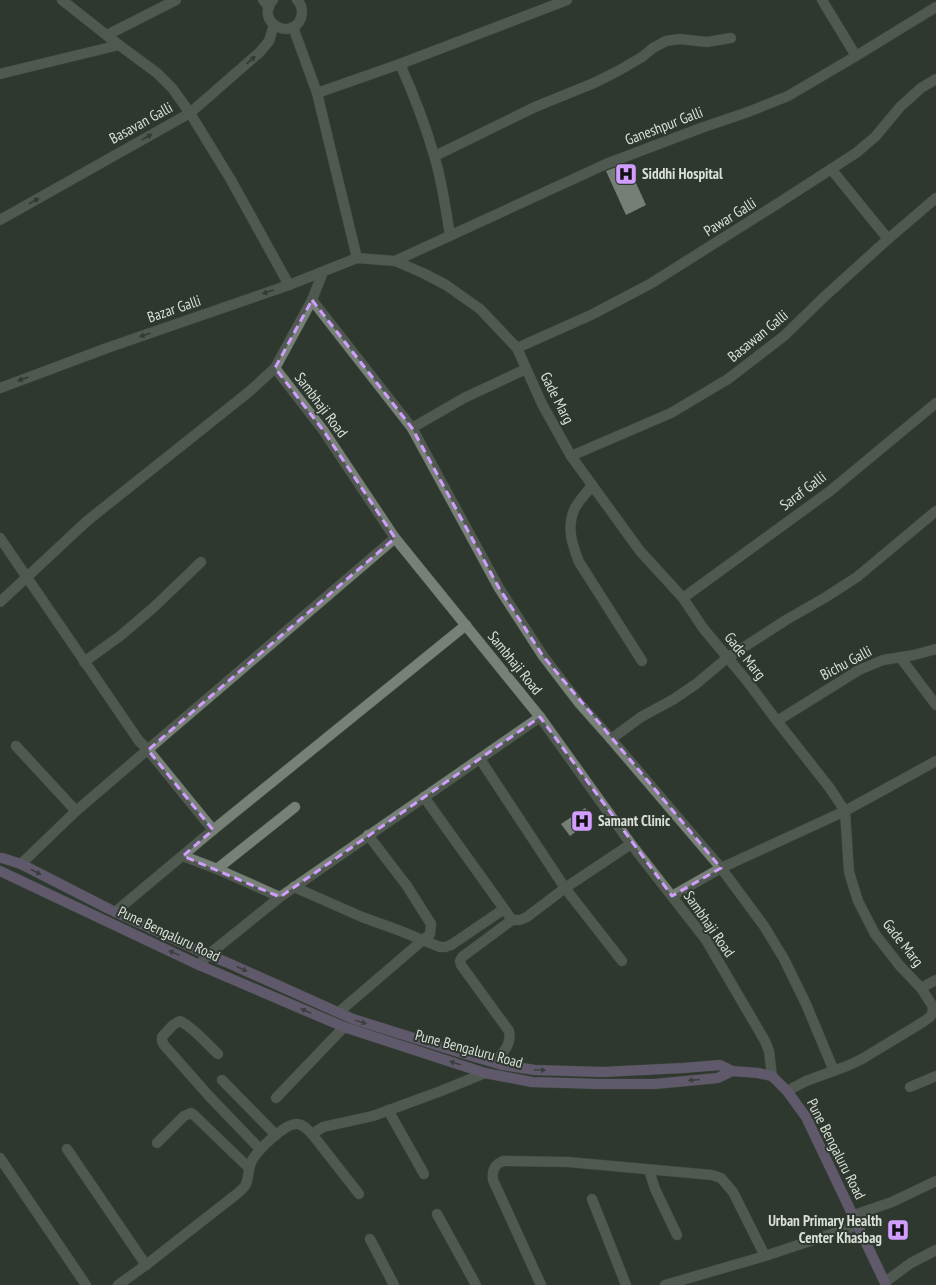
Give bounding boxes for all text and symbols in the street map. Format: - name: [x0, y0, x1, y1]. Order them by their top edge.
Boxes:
- one-way arrow: [247, 56, 256, 65]
- street label: Basavan Galli: [106, 97, 176, 148]
- street label: Ganeshpur Galli: [622, 102, 705, 149]
- one-way arrow: [141, 133, 153, 140]
- hospital icon: Siddhi Hospital: [613, 161, 639, 187]
- place label: Siddhi Hospital: [642, 164, 723, 183]
- street label: Pawar Galli: [700, 193, 759, 240]
- one-way arrow: [28, 197, 40, 204]
- one-way arrow: [262, 290, 274, 296]
- street label: Bazar Galli: [145, 291, 203, 327]
- street label: Basawan Galli: [724, 305, 792, 366]
- one-way arrow: [139, 332, 151, 338]
- street label: Sambhaji Road: [291, 368, 352, 441]
- street label: Gade Marg: [536, 369, 578, 427]
- one-way arrow: [17, 377, 29, 383]
- street label: Saraf Galli: [776, 467, 830, 514]
- street label: Sambhaji Road: [484, 627, 547, 698]
- street label: Gade Marg: [721, 628, 770, 683]
- street label: Bichu Galli: [817, 641, 875, 684]
- hospital icon: Samant Clinic: [569, 808, 595, 834]
- place label: Samant Clinic: [598, 811, 671, 830]
- one-way arrow: [30, 868, 42, 875]
- street label: Sambhaji Road: [680, 887, 739, 961]
- street label: Pune Bengaluru Road: [115, 902, 223, 966]
- street label: Gade Marg: [879, 915, 928, 970]
- one-way arrow: [168, 950, 180, 956]
- one-way arrow: [236, 966, 248, 972]
- one-way arrow: [300, 1008, 311, 1014]
- one-way arrow: [355, 1019, 367, 1025]
- street label: Pune Bengaluru Road: [413, 1025, 525, 1072]
- one-way arrow: [449, 1060, 461, 1066]
- one-way arrow: [534, 1066, 546, 1073]
- one-way arrow: [688, 1077, 700, 1084]
- street label: Pune Bengaluru Road: [803, 1095, 870, 1202]
- place label: Urban Primary Health Center Khasbag: [768, 1211, 882, 1247]
- hospital icon: Urban Primary Health Center Khasbag: [885, 1217, 911, 1243]

